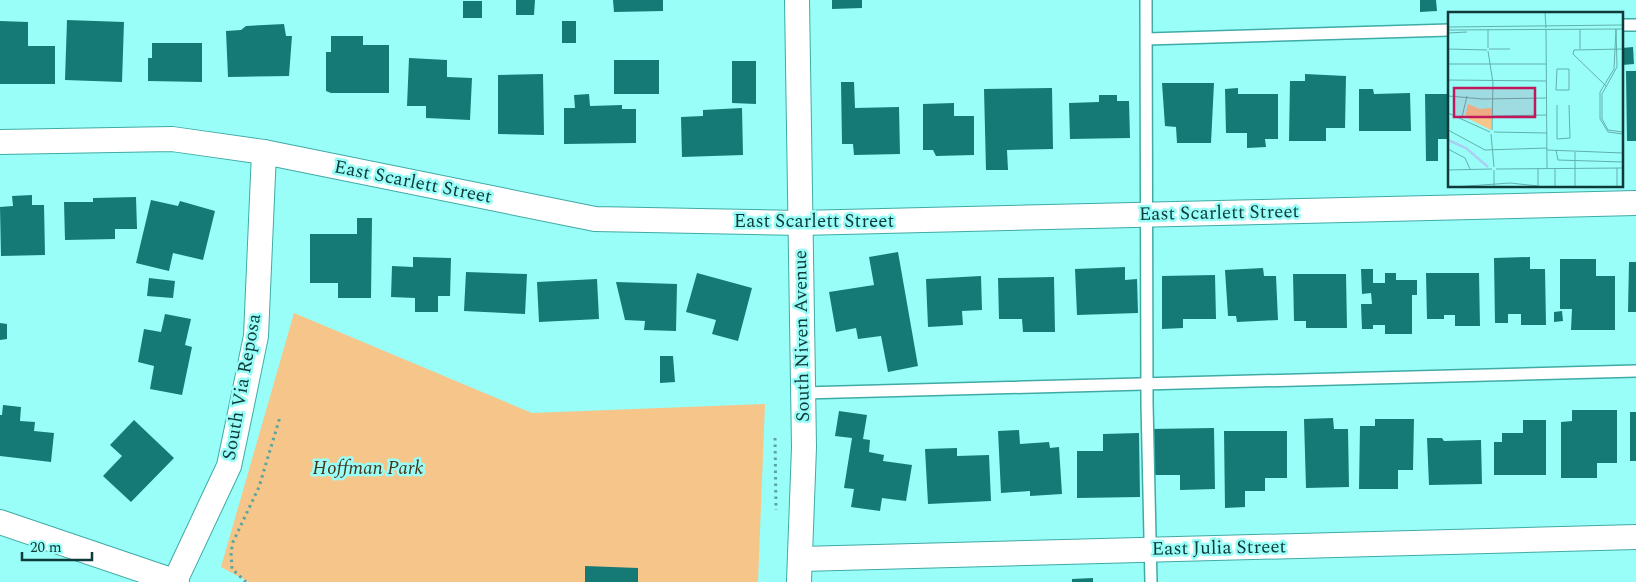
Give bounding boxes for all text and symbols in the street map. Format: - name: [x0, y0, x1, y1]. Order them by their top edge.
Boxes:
- inset map: [1448, 12, 1624, 188]
- street label: East Scarlett Street: [331, 152, 495, 212]
- street label: East Scarlett Street: [1139, 197, 1300, 229]
- street label: East Scarlett Street: [734, 207, 894, 236]
- street label: South Niven Avenue: [786, 250, 818, 422]
- street label: South Via Reposa: [215, 311, 269, 463]
- park label: Hoffman Park: [313, 454, 423, 483]
- scale bar: [22, 530, 92, 562]
- street label: East Julia Street: [1152, 532, 1287, 564]
- text: 20 m: [30, 536, 62, 559]

